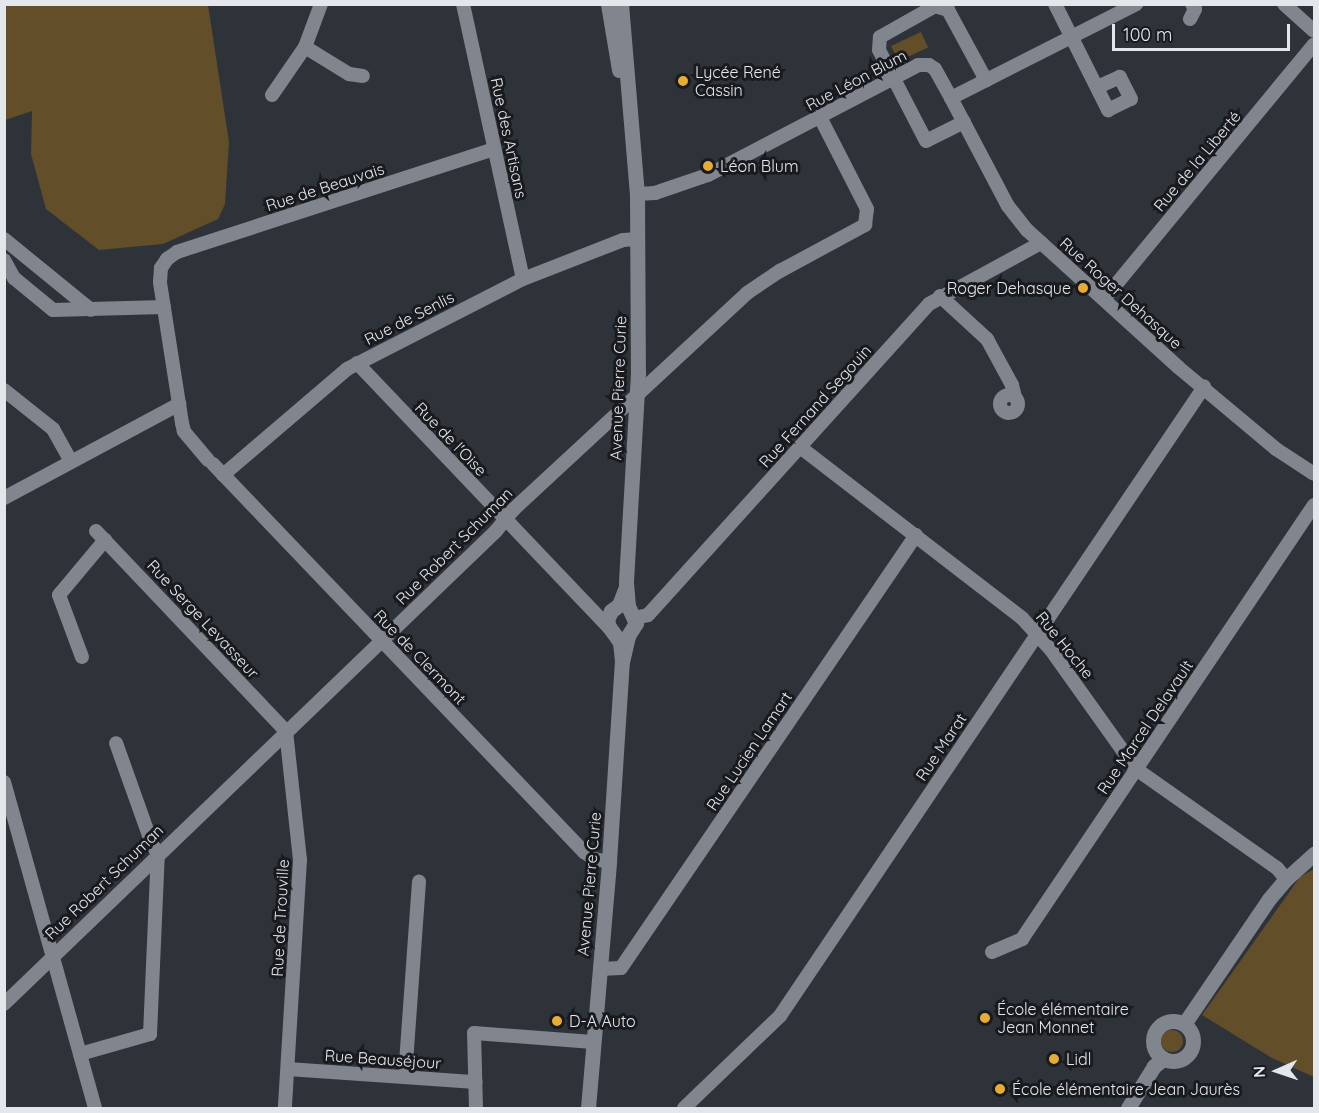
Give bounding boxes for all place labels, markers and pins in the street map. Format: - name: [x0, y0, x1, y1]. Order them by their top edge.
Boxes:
- place label: Lycée René Cassin: [695, 62, 781, 100]
- marker: Lycée René Cassin: [676, 74, 690, 88]
- place label: Léon Blum: [720, 156, 798, 176]
- marker: Léon Blum: [701, 159, 715, 173]
- place label: Roger Dehasque: [947, 278, 1071, 298]
- marker: Roger Dehasque: [1076, 281, 1090, 295]
- place label: École élémentaire Jean Monnet: [997, 999, 1129, 1037]
- place label: D-A Auto: [569, 1011, 636, 1031]
- marker: École élémentaire Jean Monnet: [978, 1011, 992, 1025]
- marker: D-A Auto: [550, 1014, 564, 1028]
- place label: Lidl: [1066, 1049, 1091, 1069]
- marker: Lidl: [1047, 1052, 1061, 1066]
- place label: École élémentaire Jean Jaurès: [1012, 1079, 1240, 1099]
- marker: École élémentaire Jean Jaurès: [993, 1082, 1007, 1096]

